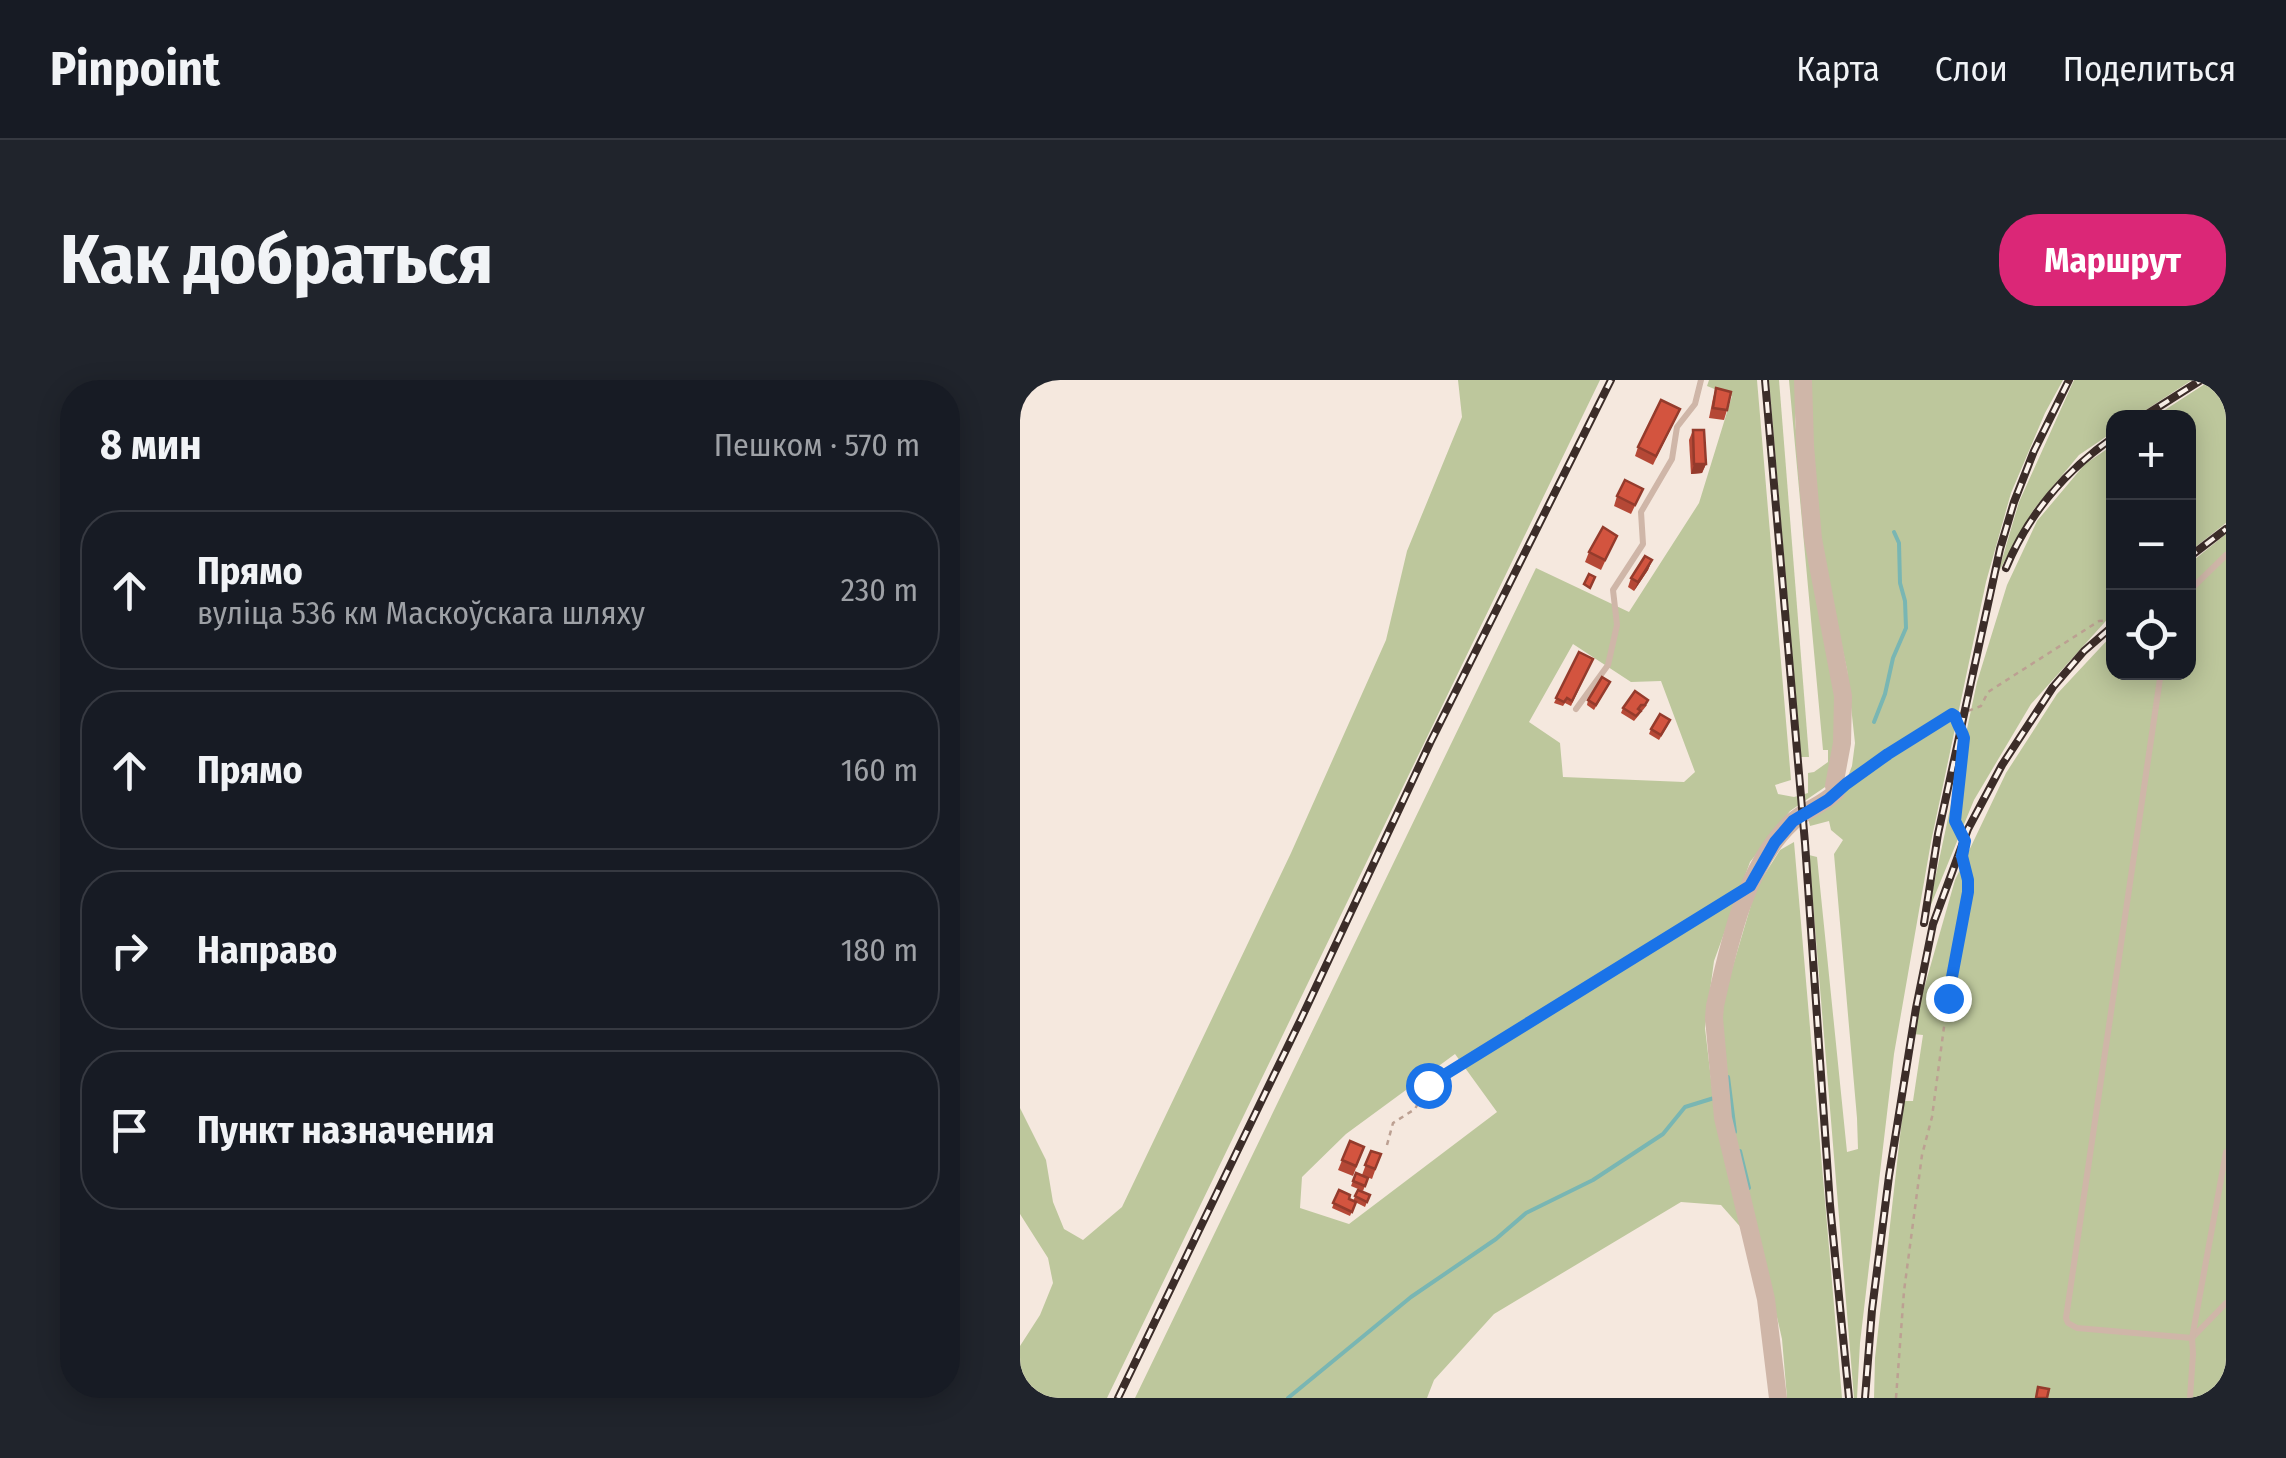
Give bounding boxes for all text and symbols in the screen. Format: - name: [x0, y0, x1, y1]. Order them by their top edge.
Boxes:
- text: Pinpoint: [50, 40, 220, 98]
- text: Карта: [1796, 48, 1880, 90]
- text: Слои: [1935, 48, 2008, 90]
- text: Поделиться: [2063, 48, 2236, 90]
- button: Маршрут: [1999, 214, 2226, 306]
- text: Как добраться: [60, 218, 493, 302]
- map controls: [2106, 410, 2196, 680]
- button: +: [2106, 410, 2196, 500]
- text: 8 мин: [100, 420, 201, 470]
- text: Пешком · 570 m: [714, 426, 920, 464]
- button: −: [2106, 500, 2196, 590]
- text: Прямо: [197, 548, 303, 594]
- icon: ahead: [102, 563, 157, 618]
- text: 230 m: [841, 571, 918, 609]
- button: locate: [2106, 590, 2196, 680]
- text: вуліца 536 км Маскоўскага шляху: [197, 594, 645, 632]
- icon: ahead: [102, 743, 157, 798]
- text: Прямо: [197, 747, 303, 793]
- text: 160 m: [841, 751, 918, 789]
- icon: right: [102, 923, 157, 978]
- text: Направо: [197, 927, 337, 973]
- text: 180 m: [841, 931, 918, 969]
- route end: [1926, 976, 1972, 1022]
- route start: [1406, 1063, 1452, 1109]
- icon: arrive: [102, 1103, 157, 1158]
- text: Пункт назначения: [197, 1107, 495, 1153]

